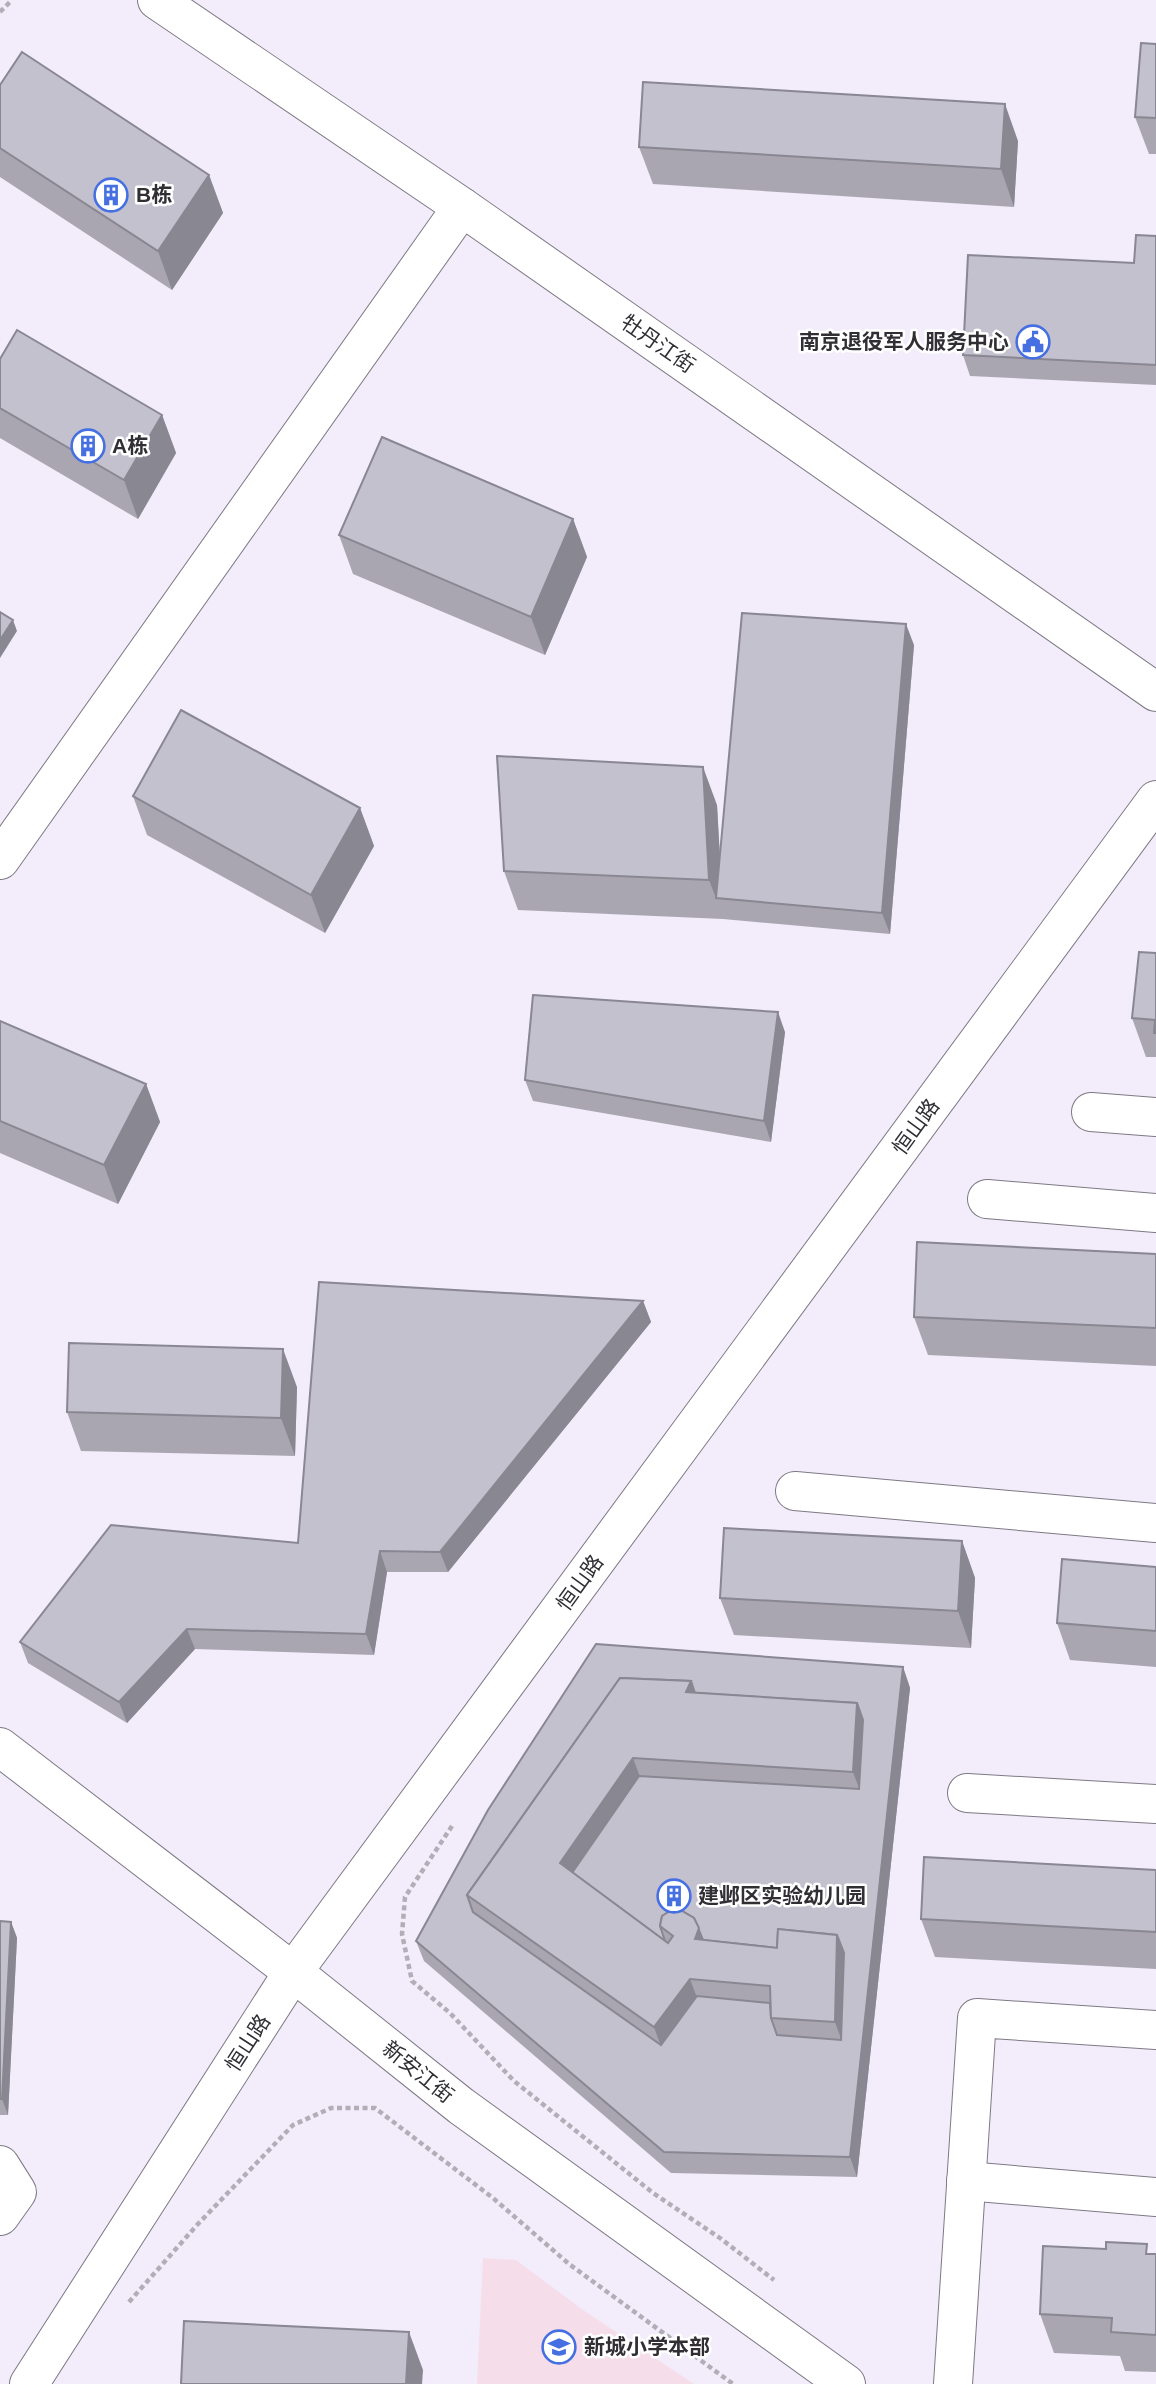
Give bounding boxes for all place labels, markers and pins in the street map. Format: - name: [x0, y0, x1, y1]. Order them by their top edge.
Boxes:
- building icon: B栋: [92, 176, 130, 214]
- place label: B栋: [136, 183, 172, 206]
- public building icon: 南京退役军人服务中心: [1014, 323, 1052, 361]
- place label: 南京退役军人服务中心: [799, 330, 1009, 353]
- building icon: A栋: [69, 427, 107, 465]
- place label: A栋: [112, 434, 148, 457]
- building icon: 建邺区实验幼儿园: [655, 1877, 693, 1915]
- place label: 建邺区实验幼儿园: [698, 1884, 866, 1907]
- school or university icon: 新城小学本部: [540, 2328, 578, 2366]
- place label: 新城小学本部: [584, 2335, 710, 2358]

